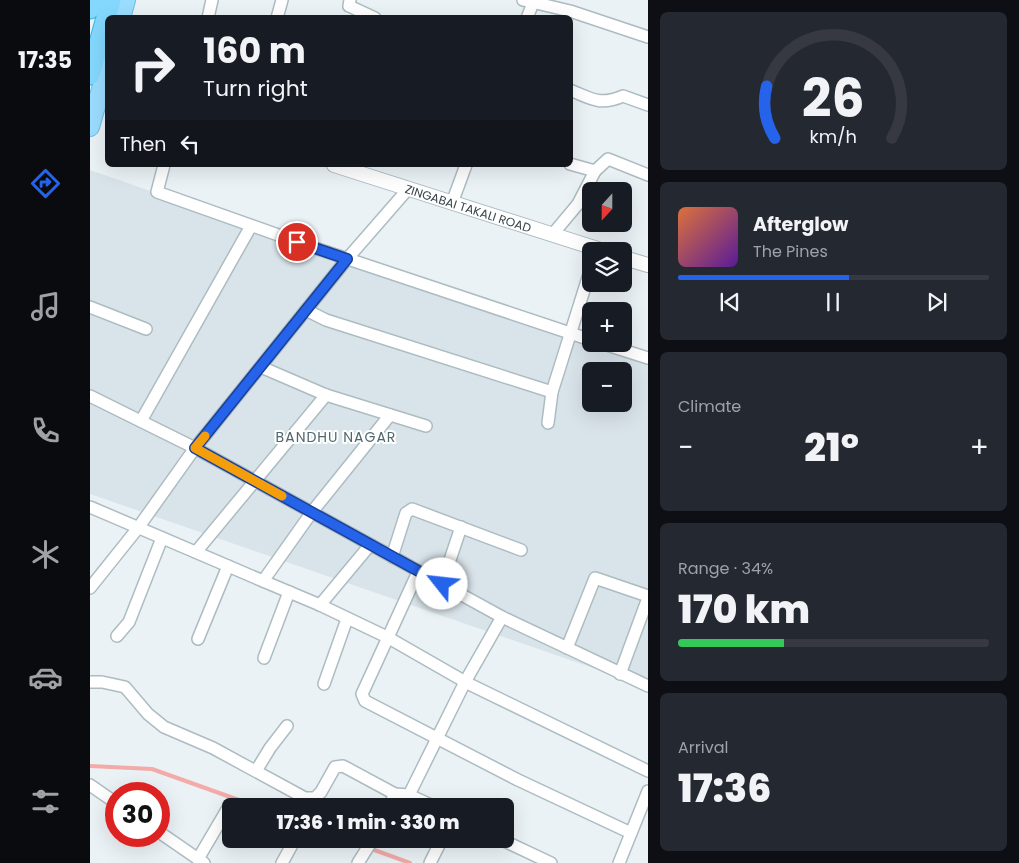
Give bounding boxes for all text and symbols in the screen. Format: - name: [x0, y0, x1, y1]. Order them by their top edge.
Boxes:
- text: 160 m: [203, 26, 306, 75]
- icon: right: [120, 35, 185, 100]
- text: 17:35: [18, 45, 72, 76]
- text: 26: [802, 62, 865, 135]
- text: Turn right: [203, 73, 308, 104]
- text: km/h: [810, 124, 857, 149]
- icon: left: [176, 130, 204, 158]
- text: Then: [120, 131, 166, 158]
- icon: directions: [28, 166, 63, 201]
- street label: ZINGABAI TAKALI ROAD: [403, 180, 534, 236]
- north arrow: [582, 182, 632, 232]
- map controls: [582, 182, 632, 412]
- text: Afterglow: [753, 211, 848, 238]
- pin: [276, 221, 318, 263]
- icon: arrive: [283, 228, 311, 256]
- text: The Pines: [753, 240, 828, 263]
- button: layers: [582, 242, 632, 292]
- icon: previous: [716, 288, 744, 316]
- icon: pause: [819, 288, 847, 316]
- icon: next: [923, 288, 951, 316]
- icon: music: [28, 289, 63, 324]
- button: +: [582, 302, 632, 352]
- button: −: [582, 362, 632, 412]
- text: Climate: [678, 395, 741, 418]
- icon: phone: [28, 413, 63, 448]
- text: 21°: [804, 421, 859, 474]
- district label: BANDHU NAGAR: [276, 427, 396, 447]
- text: −: [678, 428, 693, 467]
- text: +: [970, 428, 989, 467]
- icon: climate: [28, 537, 63, 572]
- position arrow: [415, 557, 467, 609]
- text: Range · 34%: [678, 557, 773, 580]
- text: 170 km: [678, 583, 810, 636]
- icon: car: [28, 660, 63, 695]
- text: Arrival: [678, 736, 728, 759]
- text: 17:36: [678, 762, 771, 815]
- speed limit sign: 30: [105, 782, 170, 847]
- icon: filters: [28, 784, 63, 819]
- text: 17:36 · 1 min · 330 m: [276, 809, 460, 836]

